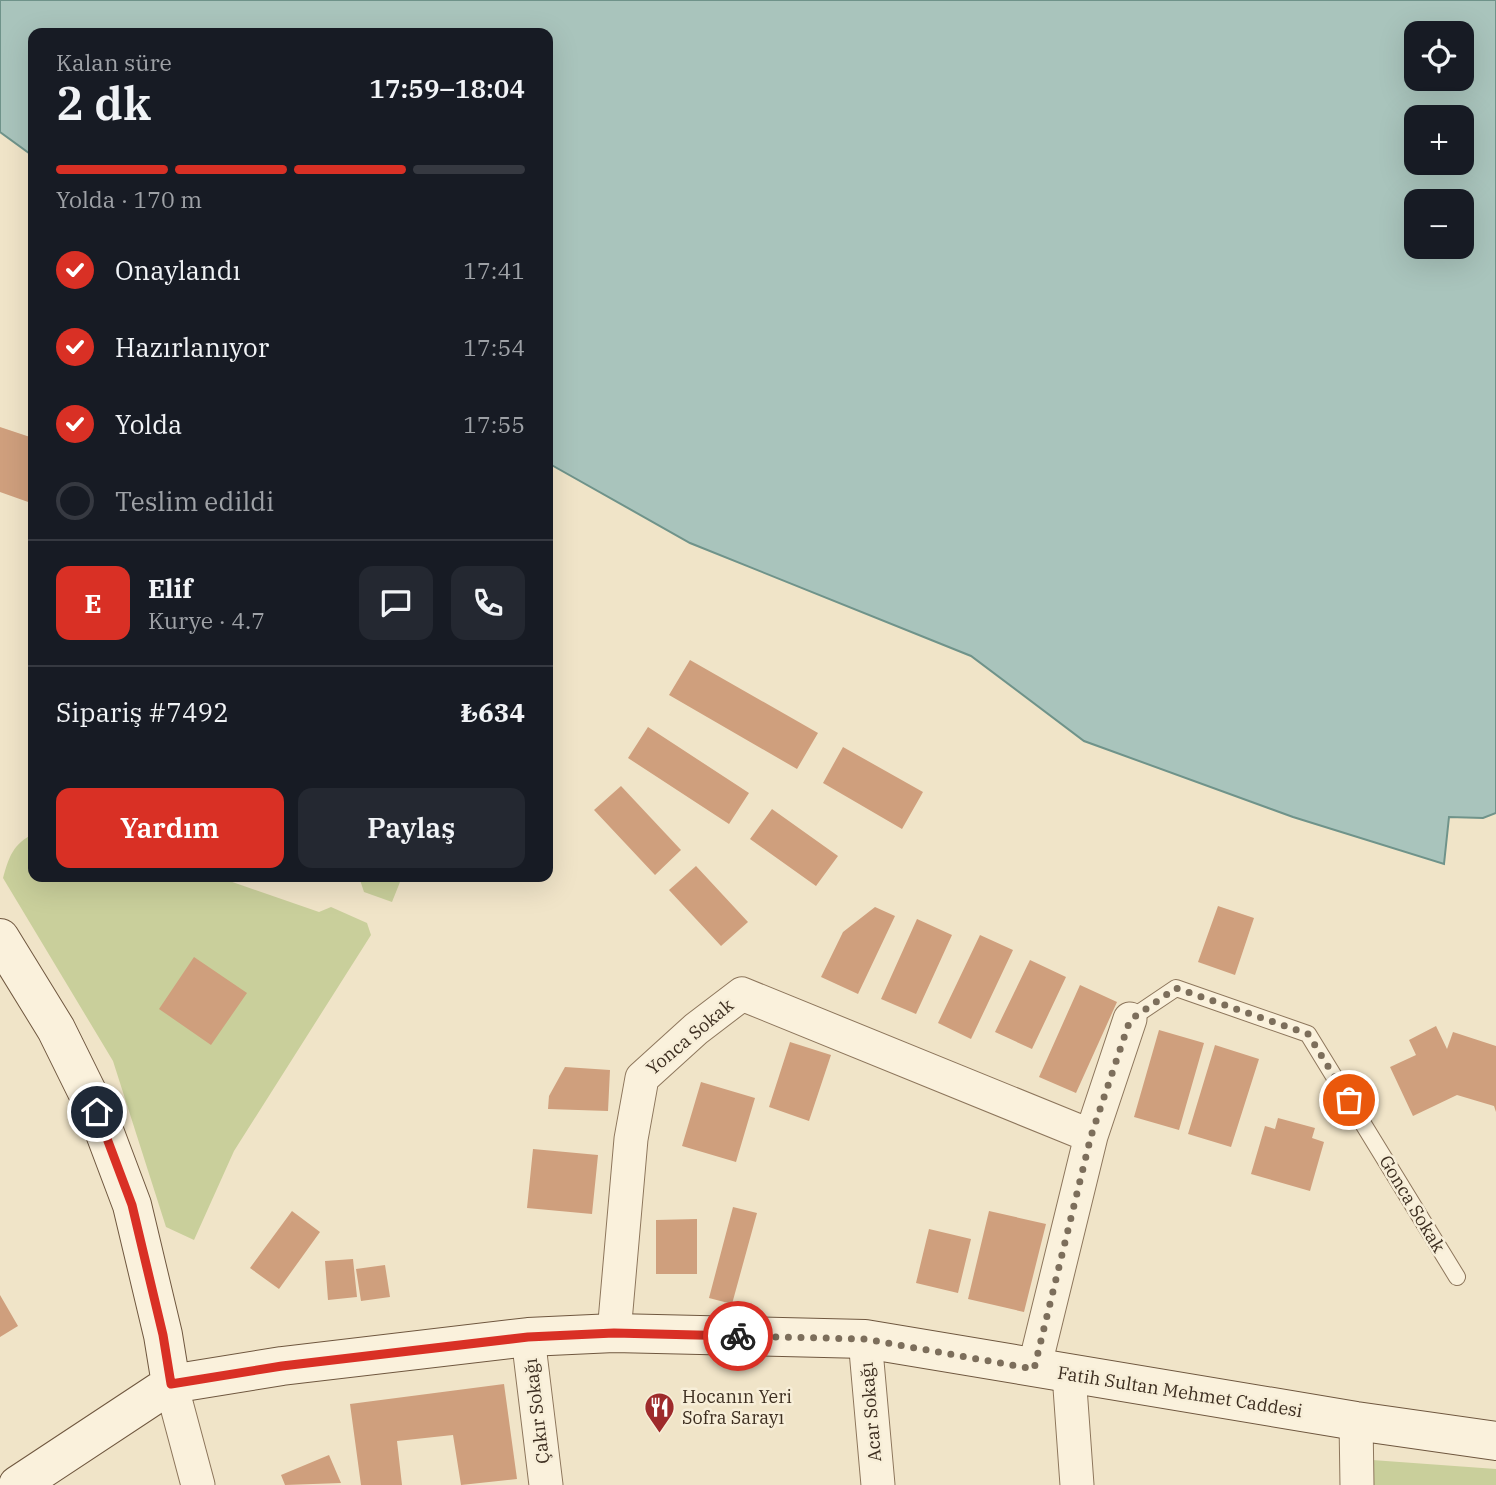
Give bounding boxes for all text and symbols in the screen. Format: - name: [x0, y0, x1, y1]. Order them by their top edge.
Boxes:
- map controls: [1404, 21, 1474, 259]
- button: locate: [1404, 21, 1474, 91]
- text: Kalan süre: [56, 47, 172, 77]
- text: 17:59–18:04: [369, 71, 525, 105]
- text: 2 dk: [56, 73, 151, 133]
- button: +: [1404, 105, 1474, 175]
- text: Yolda · 170 m: [56, 184, 202, 214]
- button: −: [1404, 189, 1474, 259]
- icon: check: [56, 251, 94, 289]
- text: Onaylandı: [115, 253, 241, 287]
- text: 17:41: [463, 255, 525, 285]
- icon: check: [56, 328, 94, 366]
- text: Hazırlanıyor: [115, 330, 269, 364]
- text: 17:54: [463, 332, 525, 362]
- icon: check: [56, 405, 94, 443]
- text: Yolda: [115, 407, 182, 441]
- text: 17:55: [463, 409, 525, 439]
- text: Teslim edildi: [115, 484, 274, 518]
- button: chat: [359, 566, 433, 640]
- button: phone: [451, 566, 525, 640]
- text: Elif: [148, 571, 192, 605]
- text: E: [84, 586, 102, 620]
- text: Kurye · 4.7: [148, 605, 265, 635]
- text: Sipariş #7492: [56, 695, 229, 729]
- text: ₺634: [461, 695, 525, 729]
- button: Yardım: [56, 788, 284, 868]
- button: Paylaş: [298, 788, 525, 868]
- street label: Yonca Sokak: [641, 993, 738, 1080]
- pin: [1319, 1070, 1379, 1130]
- icon: bag: [1330, 1081, 1368, 1119]
- pin: [67, 1082, 127, 1142]
- icon: home: [78, 1093, 116, 1131]
- street label: Gonca Sokak: [1374, 1151, 1451, 1257]
- courier: [703, 1301, 773, 1371]
- icon: bike: [719, 1317, 757, 1355]
- street label: Çakır Sokağı: [519, 1357, 554, 1465]
- street label: Acar Sokağı: [855, 1361, 886, 1463]
- street label: Fatih Sultan Mehmet Caddesi: [1056, 1361, 1305, 1422]
- place label: Hocanın Yeri Sofra Sarayı: [682, 1385, 792, 1429]
- restaurant icon: Hocanın Yeri Sofra Sarayı: [642, 1390, 676, 1434]

